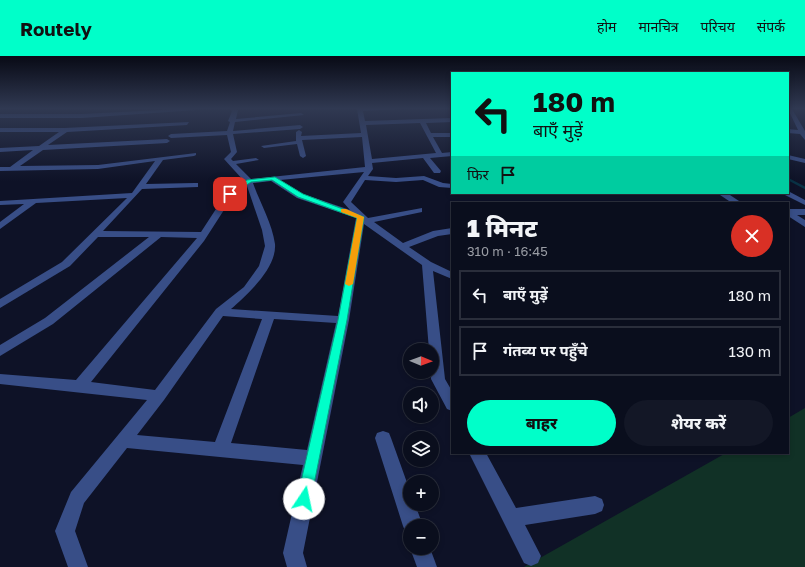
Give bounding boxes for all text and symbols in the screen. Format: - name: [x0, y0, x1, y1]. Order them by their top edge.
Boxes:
- text: Routely: [20, 17, 92, 40]
- text: होम: [597, 18, 616, 35]
- text: मानचित्र: [638, 18, 679, 35]
- text: परिचय: [701, 18, 735, 35]
- text: संपर्क: [757, 18, 785, 35]
- text: 180 m: [533, 85, 615, 118]
- icon: left: [467, 88, 519, 140]
- text: बाएँ मुड़ें: [533, 119, 583, 141]
- icon: arrive: [497, 164, 519, 186]
- text: फिर: [467, 165, 489, 183]
- pin: [213, 177, 247, 211]
- icon: arrive: [219, 183, 241, 205]
- text: 1 मिनट: [467, 213, 537, 242]
- button: close: [731, 215, 773, 257]
- text: 310 m · 16:45: [467, 243, 548, 259]
- icon: left: [469, 284, 491, 306]
- text: बाएँ मुड़ें: [503, 285, 548, 303]
- text: 180 m: [728, 286, 771, 304]
- icon: arrive: [469, 340, 491, 362]
- text: गंतव्य पर पहुँचे: [503, 341, 588, 359]
- text: 130 m: [729, 342, 771, 360]
- north arrow: [403, 343, 439, 379]
- map controls: [403, 343, 439, 555]
- button: sound: [403, 387, 439, 423]
- button: बाहर: [467, 400, 616, 446]
- button: शेयर करें: [624, 400, 773, 446]
- button: layers: [403, 431, 439, 467]
- button: +: [403, 475, 439, 511]
- position arrow: [283, 478, 325, 520]
- button: −: [403, 519, 439, 555]

